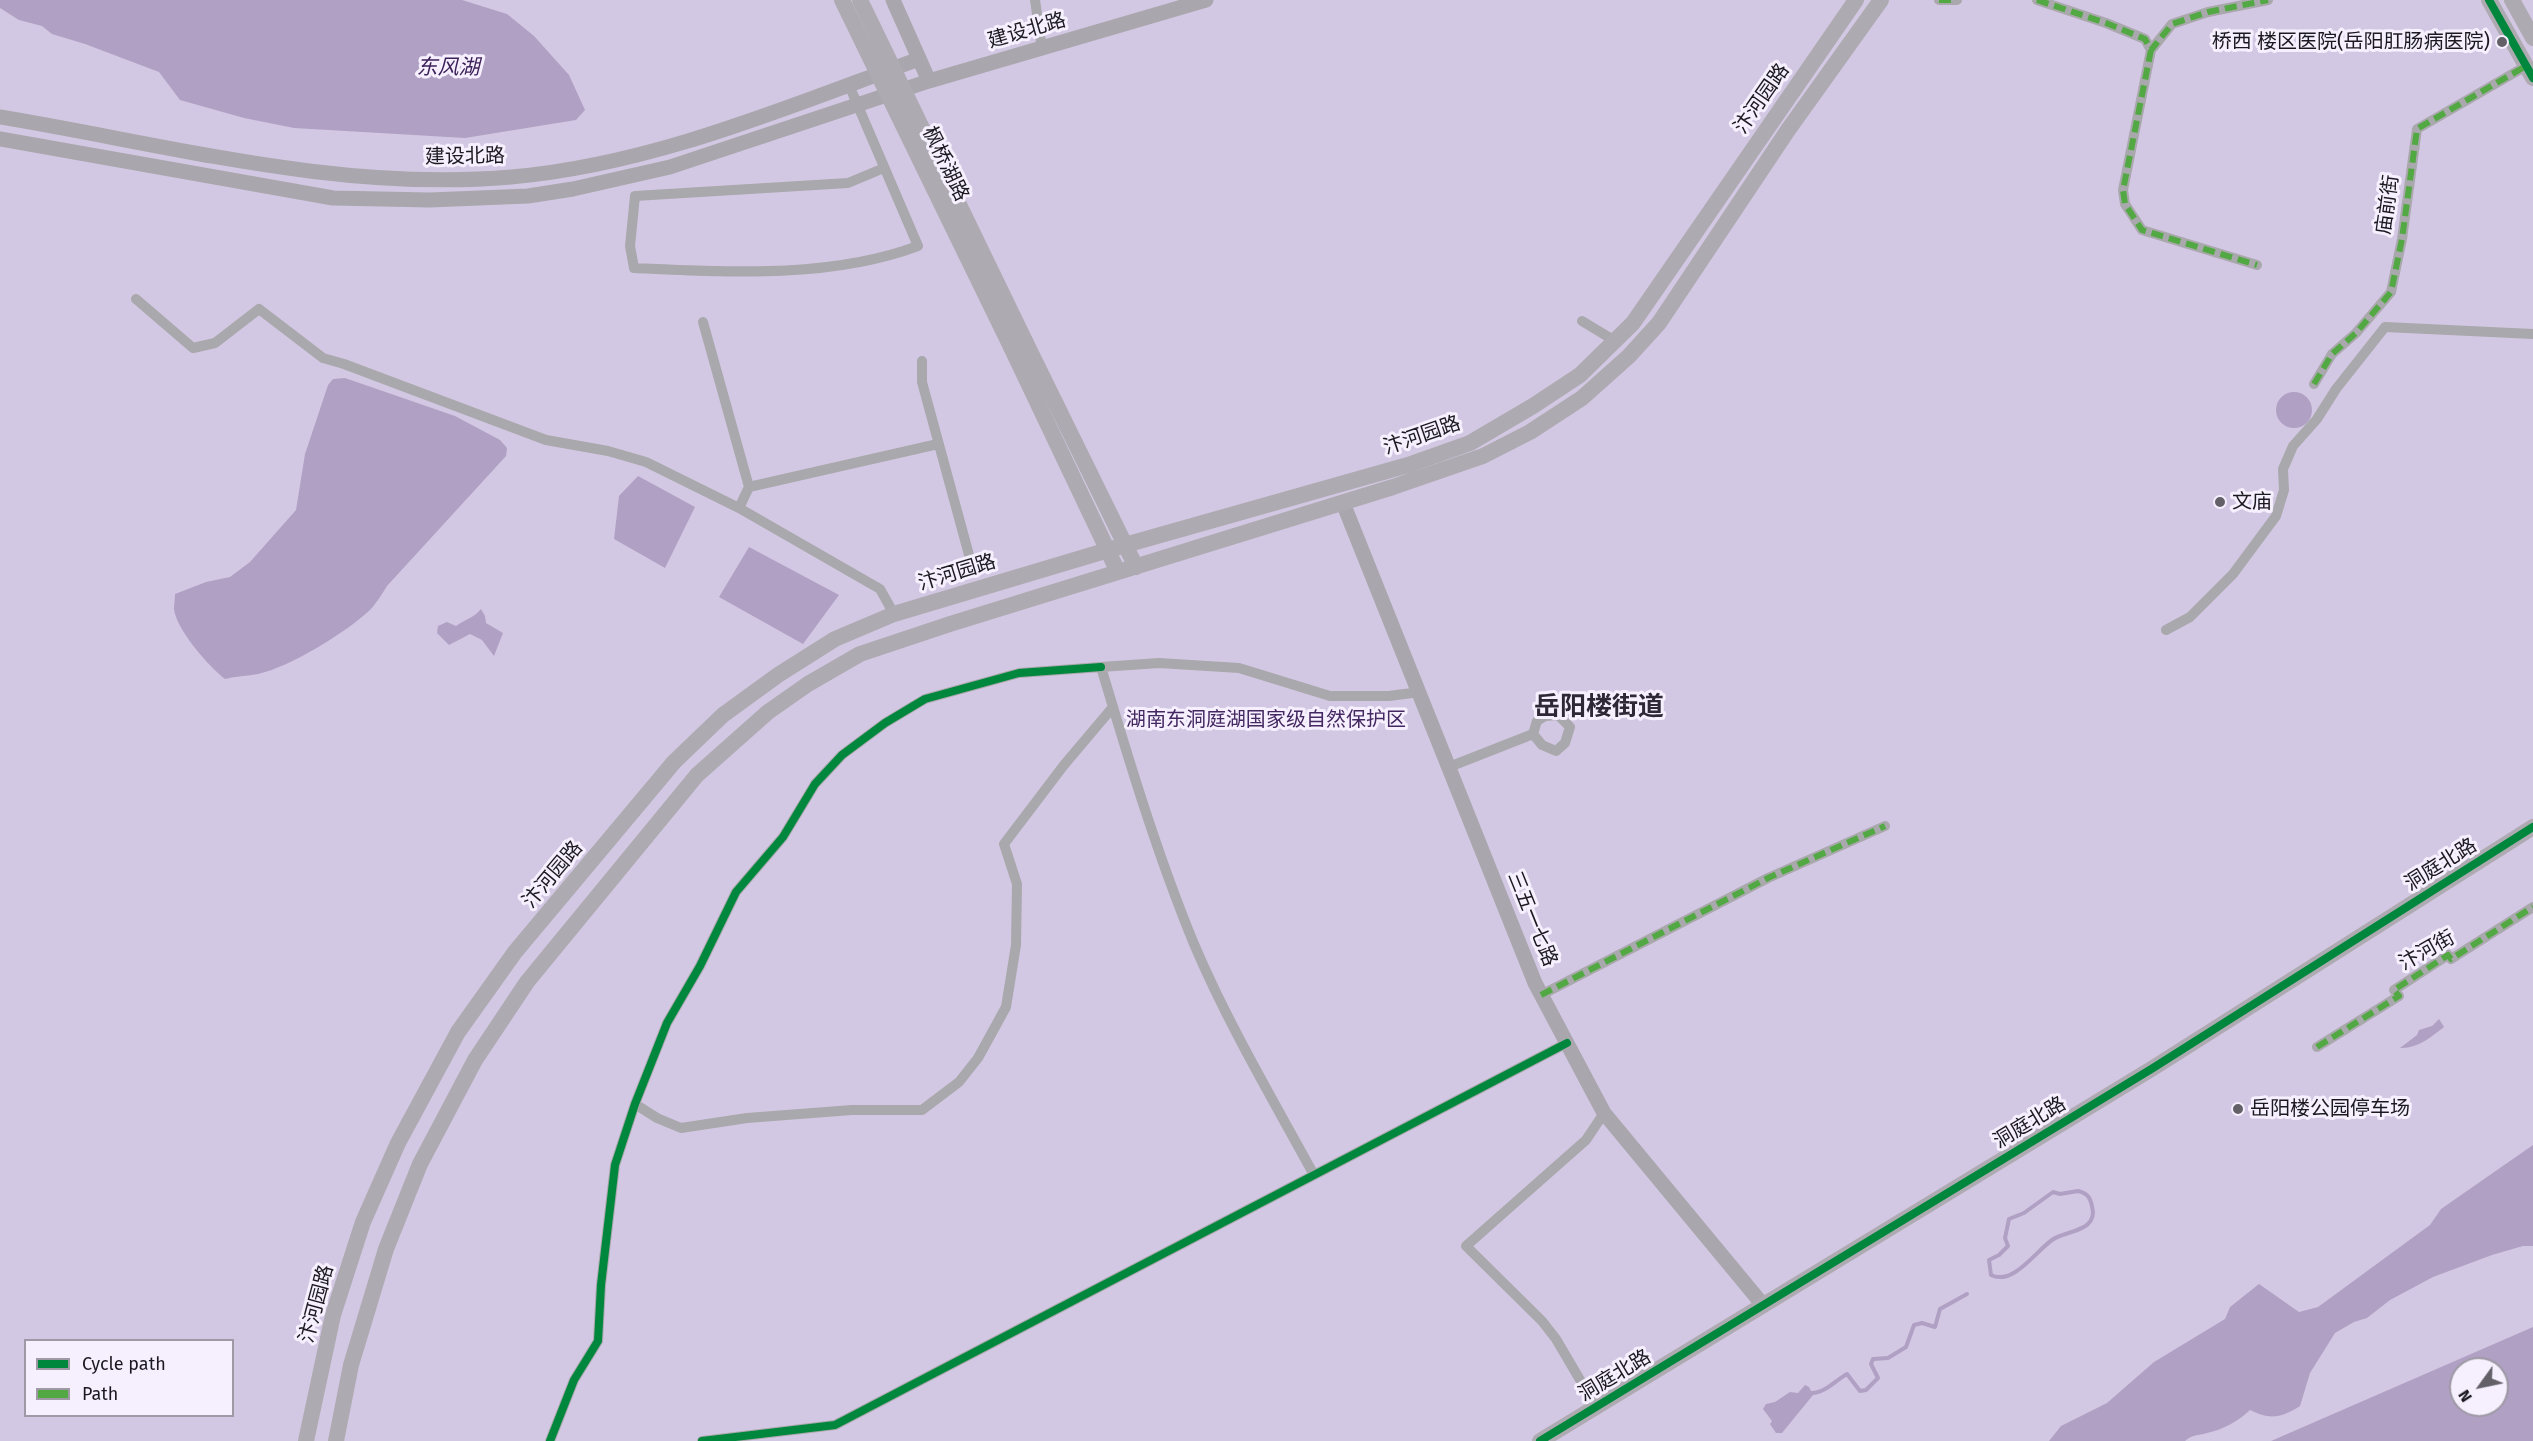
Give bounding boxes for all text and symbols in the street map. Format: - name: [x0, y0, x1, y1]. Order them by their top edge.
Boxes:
- street label: 建设北路: [985, 8, 1069, 54]
- place label: 桥西 楼区医院(岳阳肛肠病医院): [2212, 30, 2490, 54]
- marker: 桥西 楼区医院(岳阳肛肠病医院): [2495, 35, 2509, 49]
- water label: 东风湖: [417, 55, 479, 81]
- street label: 汴河园路: [1729, 59, 1795, 139]
- street label: 枫桥湖路: [917, 123, 973, 205]
- street label: 建设北路: [425, 144, 505, 170]
- street label: 庙前街: [2372, 174, 2404, 236]
- street label: 汴河园路: [1380, 412, 1464, 460]
- place label: 文庙: [2232, 490, 2272, 514]
- marker: 文庙: [2213, 495, 2227, 509]
- street label: 汴河园路: [915, 550, 999, 596]
- district label: 岳阳楼街道: [1534, 692, 1664, 724]
- park label: 湖南东洞庭湖国家级自然保护区: [1126, 708, 1406, 732]
- street label: 洞庭北路: [2401, 834, 2481, 896]
- street label: 汴河园路: [518, 837, 588, 913]
- street label: 三五一七路: [1502, 868, 1562, 970]
- street label: 汴河街: [2395, 926, 2459, 976]
- street label: 洞庭北路: [1990, 1092, 2070, 1154]
- place label: 岳阳楼公园停车场: [2250, 1097, 2410, 1121]
- marker: 岳阳楼公园停车场: [2231, 1102, 2245, 1116]
- street label: 汴河园路: [295, 1262, 339, 1346]
- legend: [24, 1339, 234, 1417]
- street label: 洞庭北路: [1575, 1345, 1655, 1407]
- text: Cycle path: [82, 1353, 166, 1375]
- north arrow: [2449, 1357, 2509, 1417]
- text: Path: [82, 1383, 118, 1405]
- text: N: [2454, 1386, 2476, 1406]

